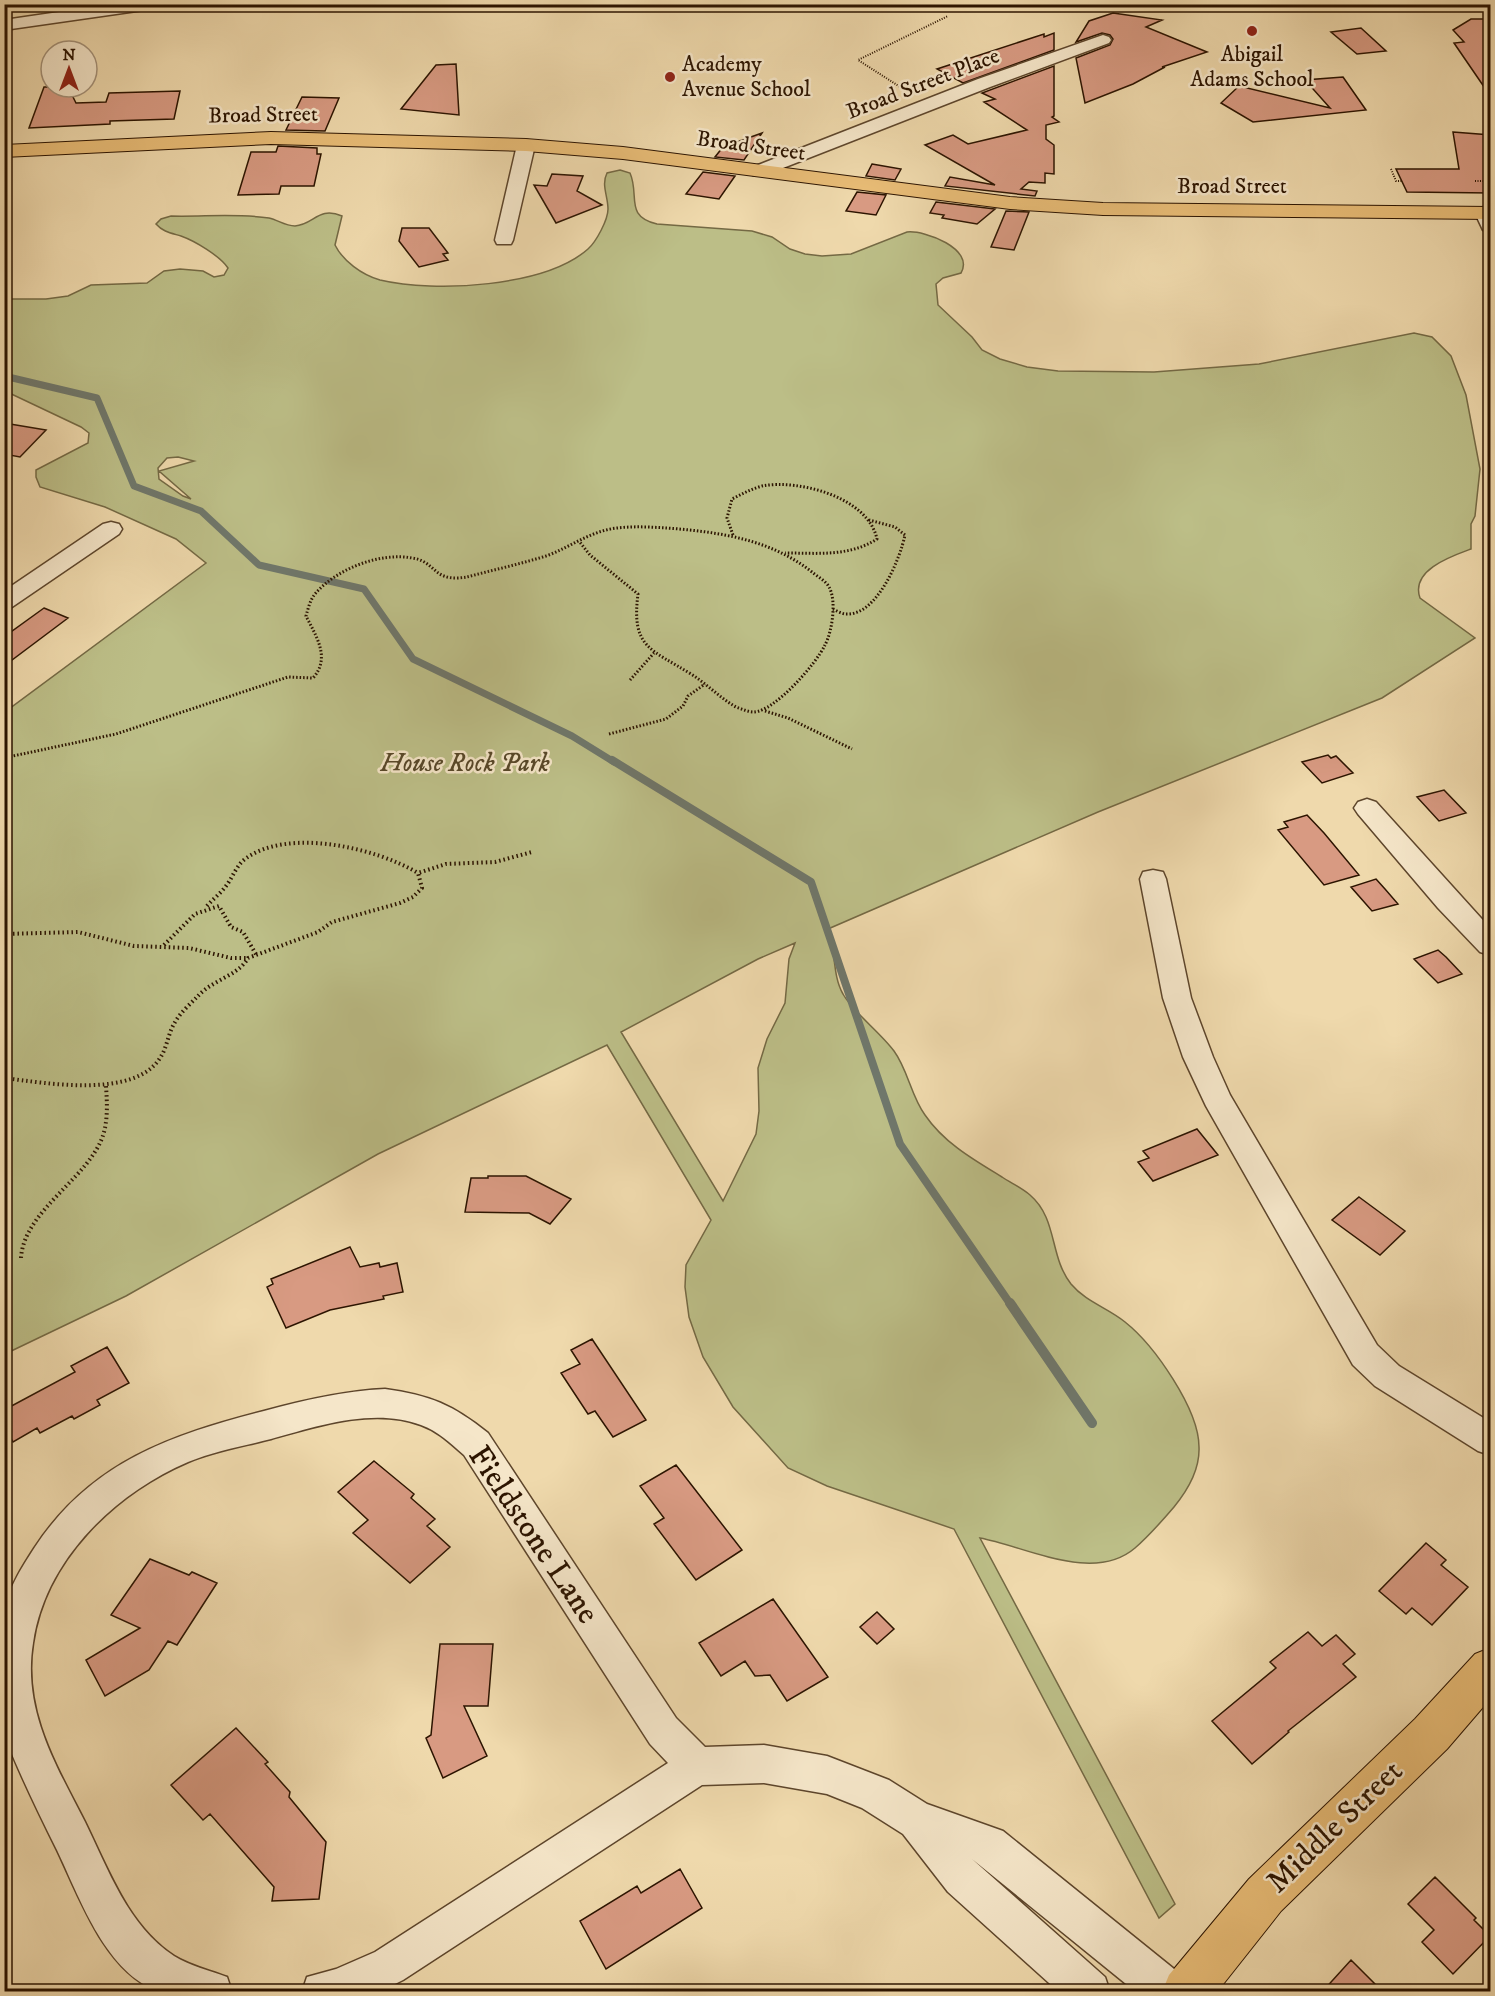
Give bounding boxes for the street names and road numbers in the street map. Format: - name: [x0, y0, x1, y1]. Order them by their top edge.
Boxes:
- street label: Broad Street Place: [843, 42, 1003, 126]
- street label: Broad Street: [208, 101, 318, 129]
- street label: Broad Street: [695, 125, 807, 167]
- street label: Broad Street: [1177, 173, 1287, 200]
- street label: Fieldstone Lane: [459, 1438, 607, 1632]
- street label: Middle Street: [1258, 1752, 1412, 1902]

